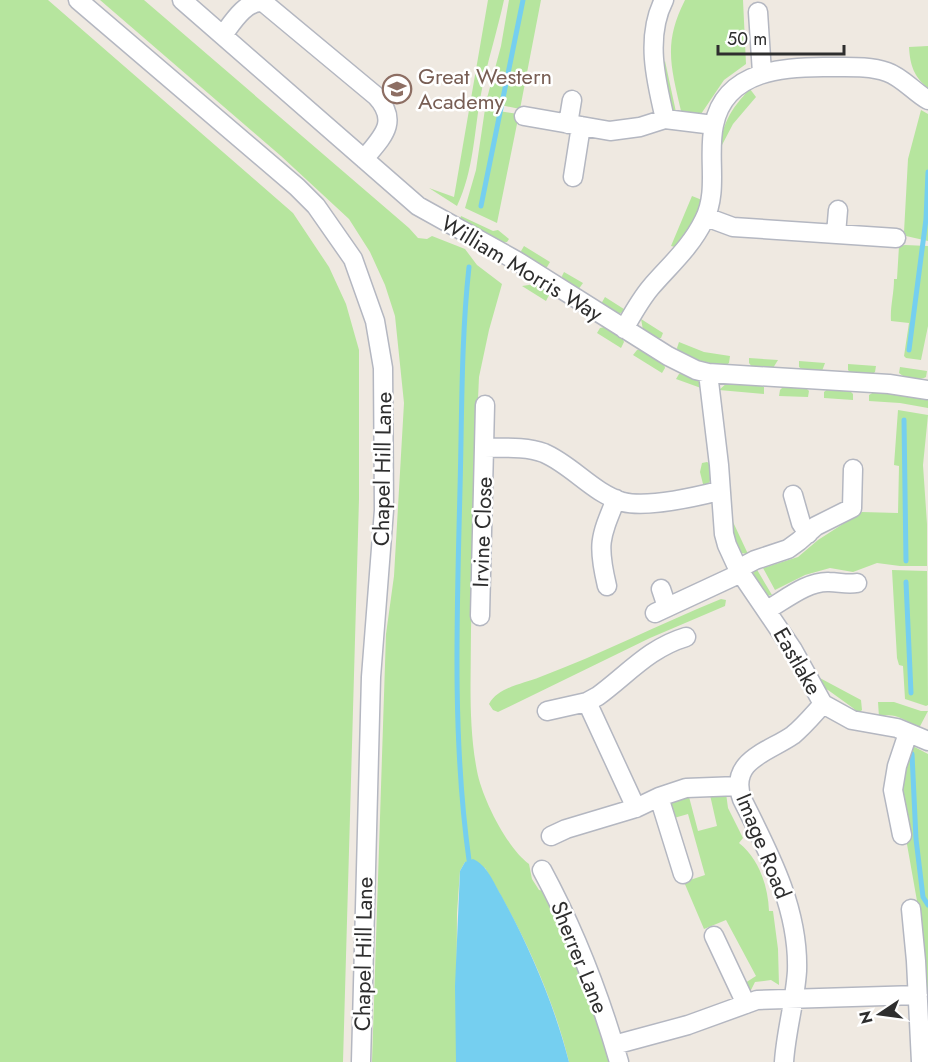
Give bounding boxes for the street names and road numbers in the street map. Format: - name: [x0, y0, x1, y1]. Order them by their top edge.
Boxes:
- street label: William Morris Way: [435, 207, 609, 329]
- street label: Chapel Hill Lane: [365, 392, 399, 546]
- street label: Irvine Close: [464, 476, 500, 588]
- street label: Eastlake: [766, 621, 830, 701]
- street label: Image Road: [728, 789, 800, 903]
- street label: Chapel Hill Lane: [346, 877, 380, 1031]
- street label: Sherrer Lane: [543, 896, 617, 1018]

